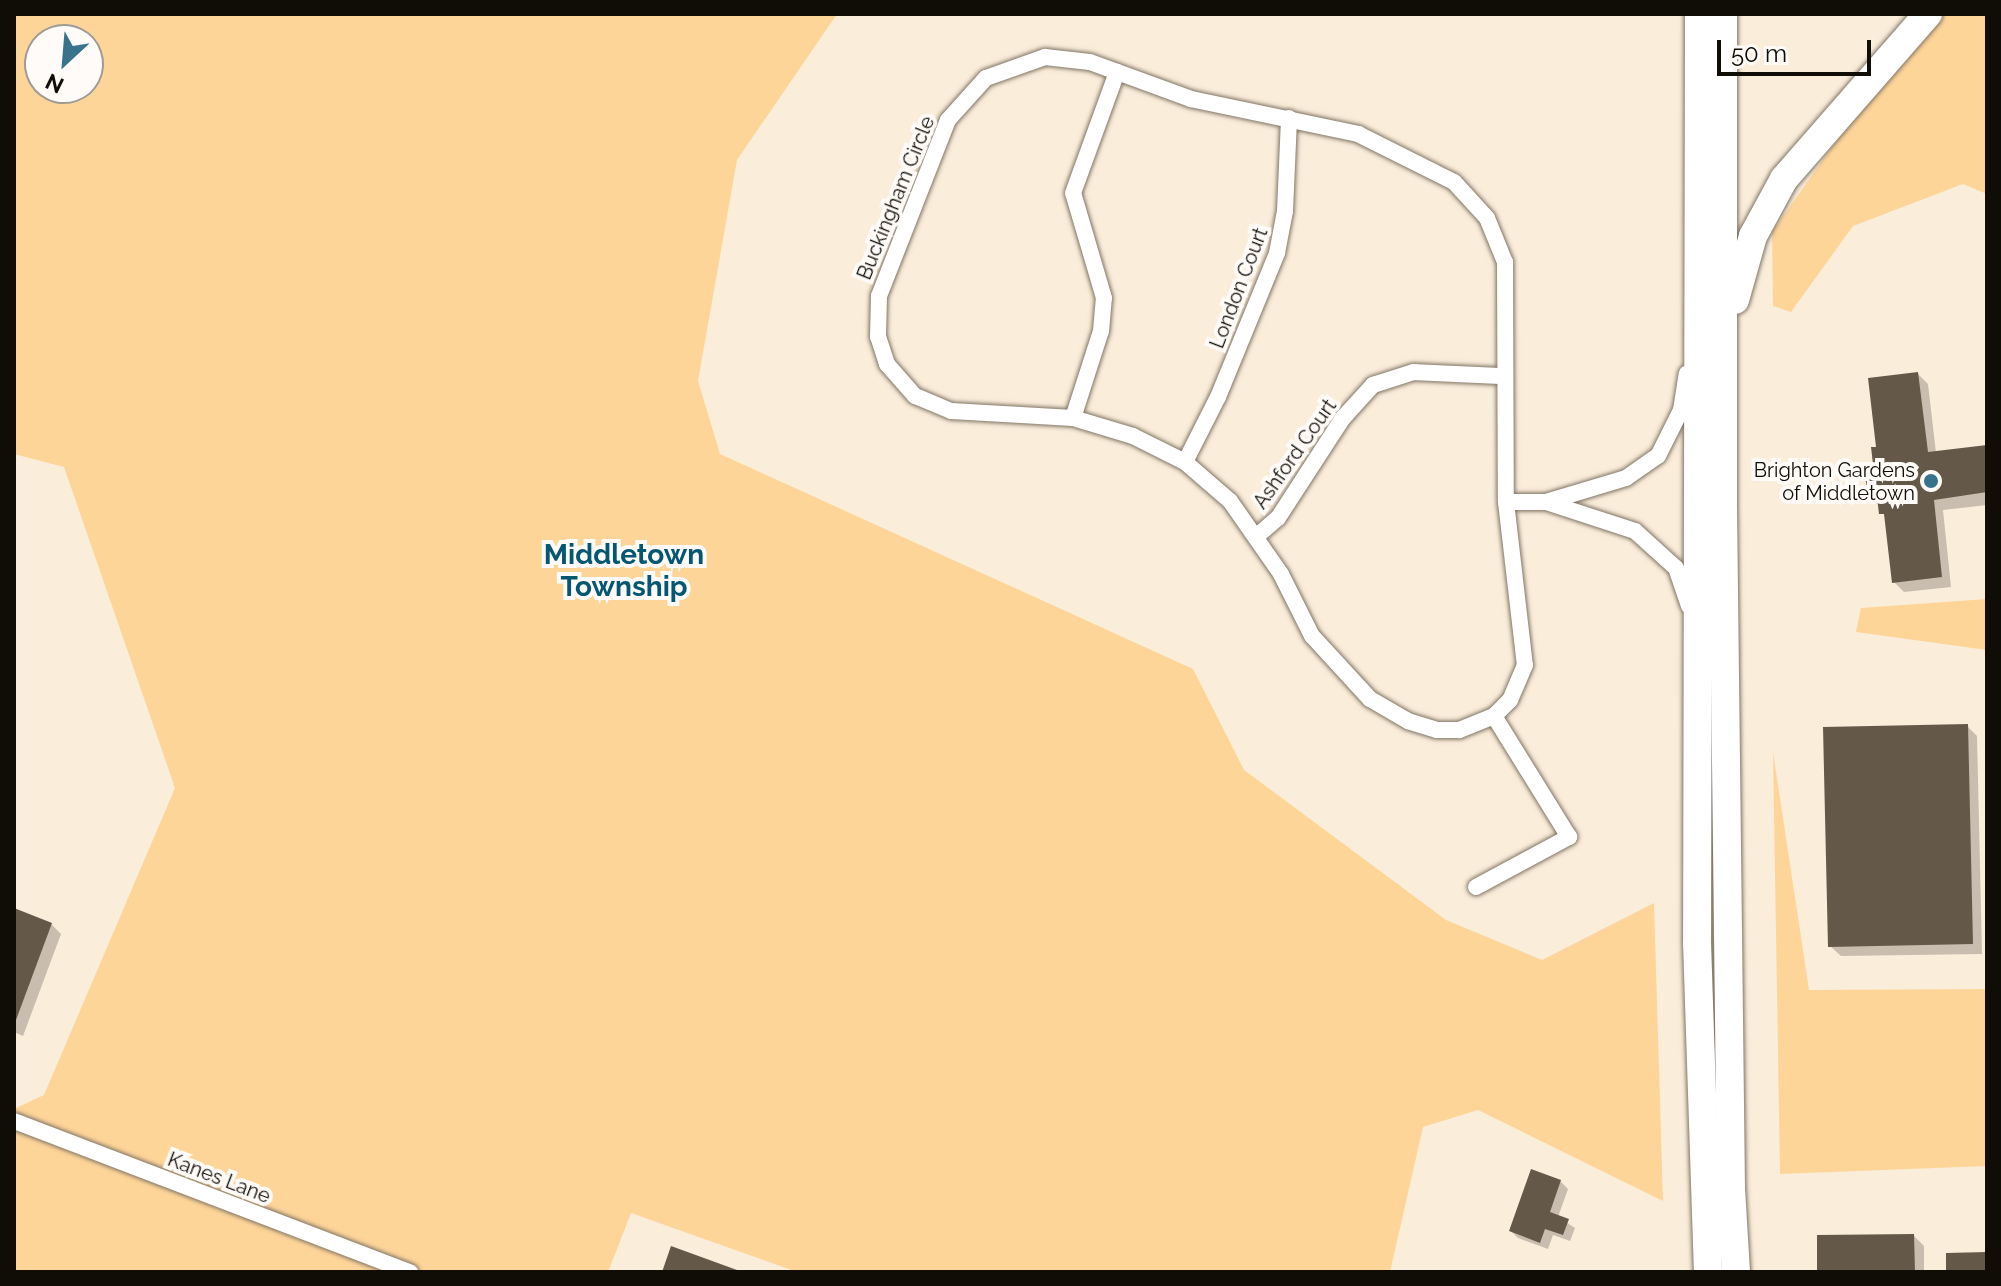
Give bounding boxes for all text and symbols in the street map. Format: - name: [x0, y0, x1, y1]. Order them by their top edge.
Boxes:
- north arrow: [24, 24, 104, 104]
- scale bar: [1721, 24, 1875, 74]
- text: 50 m: [1731, 39, 1787, 68]
- text: N: [41, 68, 68, 99]
- street label: Buckingham Circle: [852, 113, 940, 283]
- street label: London Court: [1205, 224, 1273, 352]
- street label: Ashford Court: [1248, 395, 1342, 513]
- place label: Brighton Gardens of Middletown: [1754, 458, 1915, 505]
- marker: Brighton Gardens of Middletown: [1922, 472, 1940, 490]
- district label: Middletown Township: [544, 538, 704, 604]
- street label: Kanes Lane: [164, 1147, 274, 1209]

